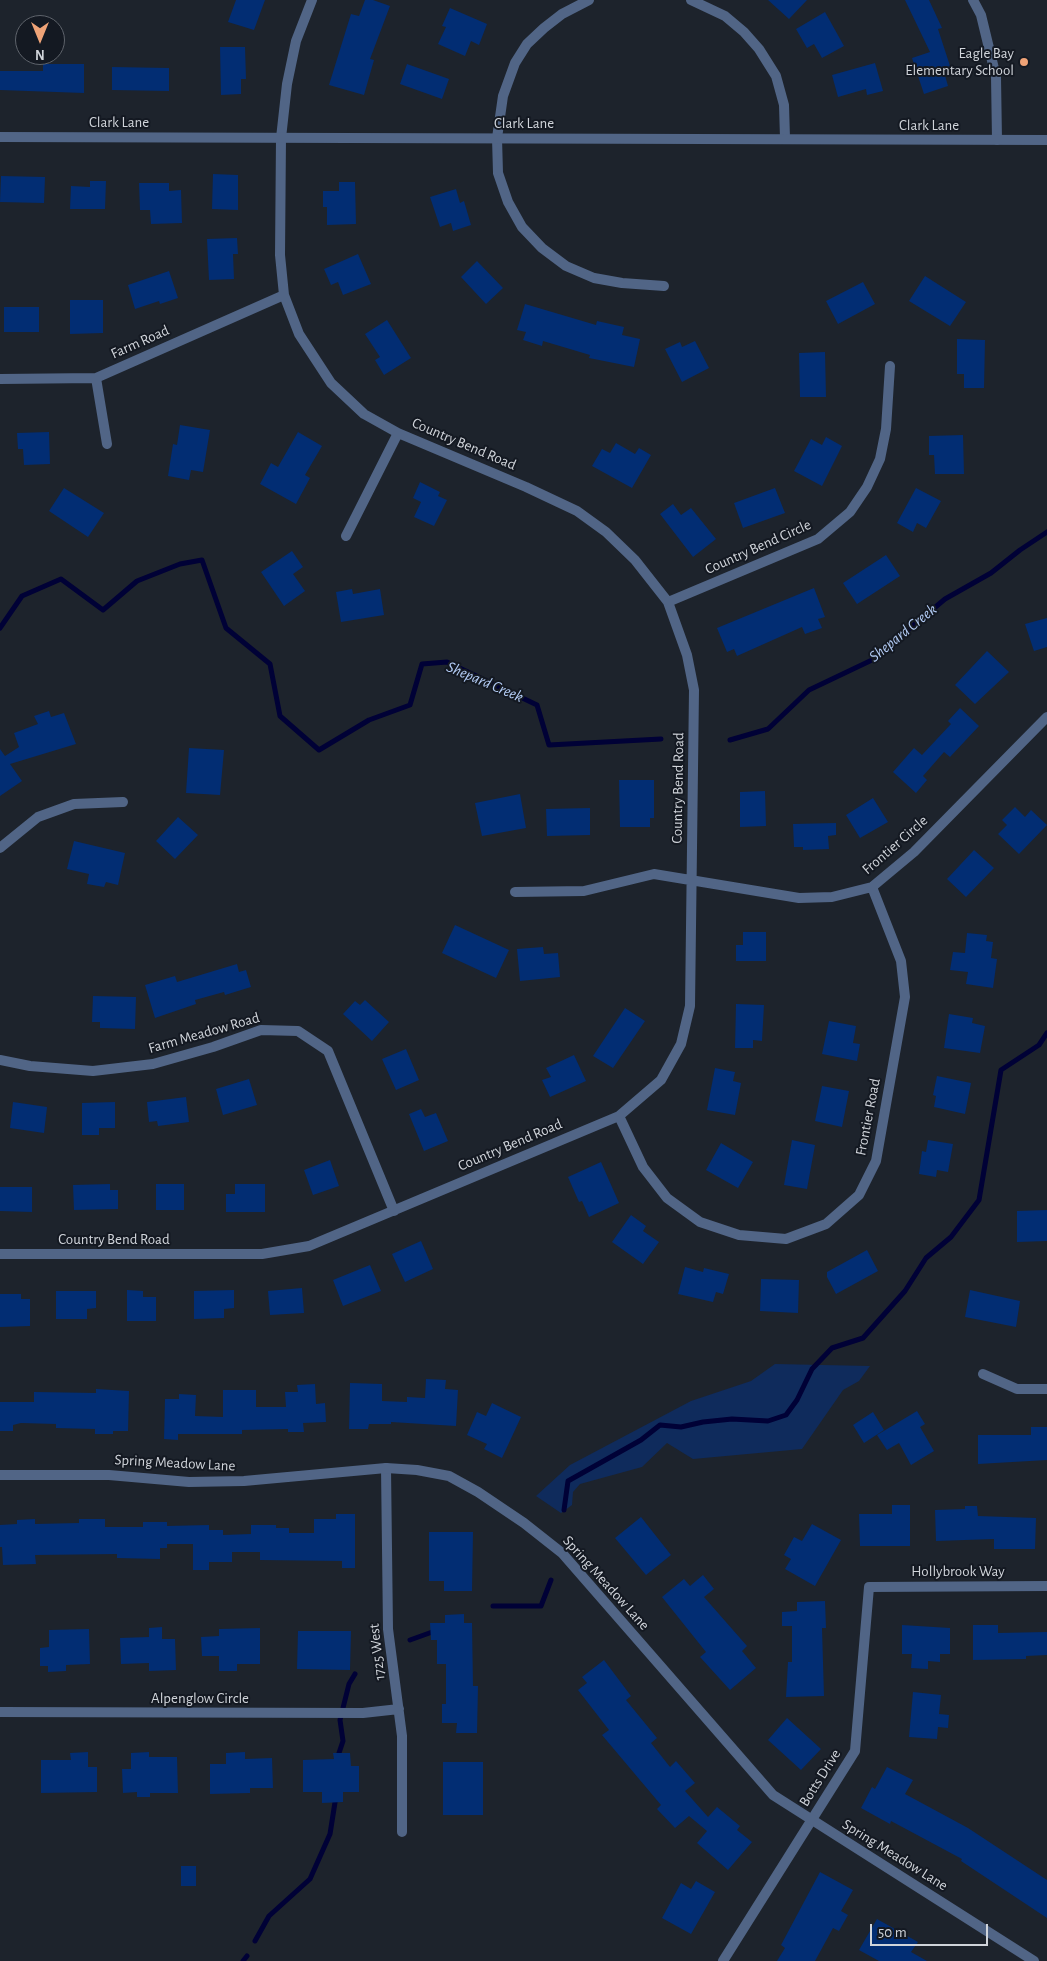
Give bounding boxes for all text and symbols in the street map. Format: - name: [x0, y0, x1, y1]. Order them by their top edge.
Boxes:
- north arrow: [15, 15, 65, 65]
- place label: Eagle Bay Elementary School: [905, 44, 1014, 79]
- text: N: [35, 47, 45, 61]
- marker: Eagle Bay Elementary School: [1018, 56, 1030, 68]
- street label: Clark Lane: [89, 113, 149, 131]
- street label: Clark Lane: [494, 114, 554, 132]
- street label: Clark Lane: [899, 116, 959, 134]
- street label: Farm Road: [108, 321, 172, 363]
- street label: Country Bend Road: [409, 414, 519, 474]
- street label: Country Bend Circle: [702, 516, 814, 578]
- water label: Shepard Creek: [865, 600, 941, 666]
- water label: Shepard Creek: [444, 657, 526, 707]
- street label: Country Bend Road: [668, 732, 688, 844]
- street label: Frontier Circle: [859, 812, 931, 878]
- street label: Farm Meadow Road: [146, 1009, 262, 1057]
- street label: Frontier Road: [852, 1077, 884, 1157]
- street label: Country Bend Road: [455, 1115, 565, 1175]
- street label: Country Bend Road: [58, 1230, 170, 1248]
- street label: Spring Meadow Lane: [114, 1451, 236, 1475]
- street label: Spring Meadow Lane: [559, 1532, 653, 1634]
- street label: Hollybrook Way: [911, 1562, 1005, 1580]
- street label: 1725 West: [365, 1623, 389, 1681]
- street label: Alpenglow Circle: [151, 1689, 249, 1707]
- street label: Botts Drive: [795, 1746, 845, 1810]
- street label: Spring Meadow Lane: [839, 1815, 951, 1895]
- scale bar: [872, 1914, 990, 1946]
- text: 50 m: [878, 1925, 907, 1940]

